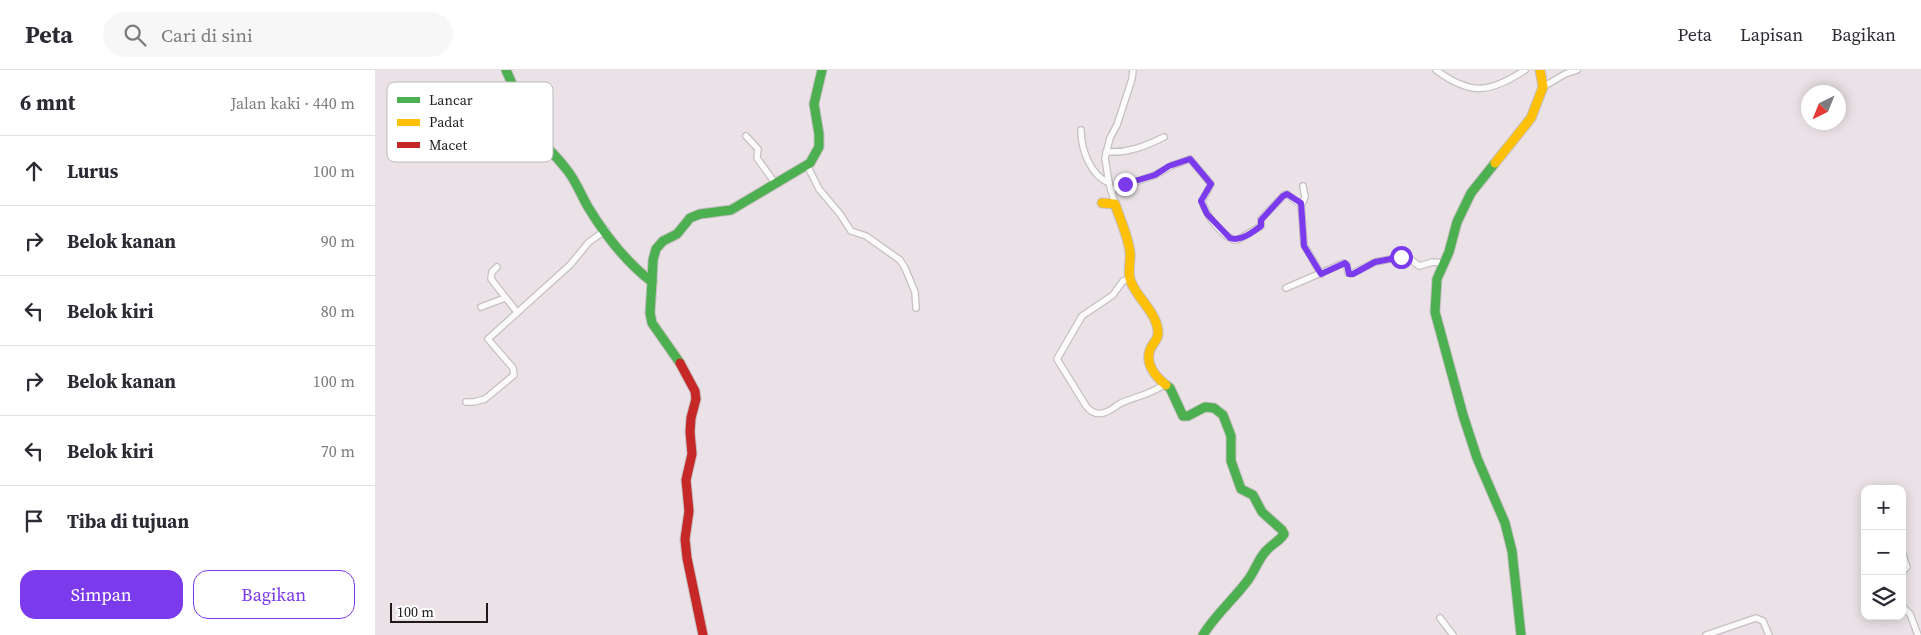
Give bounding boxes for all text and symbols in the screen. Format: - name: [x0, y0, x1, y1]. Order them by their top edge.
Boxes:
- search box: [103, 12, 453, 57]
- text: Peta: [25, 18, 73, 51]
- icon: search: [121, 21, 149, 49]
- text: Cari di sini: [161, 22, 253, 48]
- text: Peta: [1678, 22, 1712, 47]
- text: Lapisan: [1740, 22, 1803, 47]
- text: Bagikan: [1831, 22, 1896, 47]
- legend: [387, 82, 553, 162]
- north arrow: [1801, 85, 1846, 130]
- text: 6 mnt: [20, 88, 75, 117]
- text: Lancar: [429, 90, 473, 110]
- text: Jalan kaki · 440 m: [230, 92, 355, 114]
- text: Padat: [429, 112, 464, 132]
- text: Macet: [429, 135, 467, 155]
- icon: ahead: [20, 157, 48, 185]
- text: Lurus: [67, 158, 118, 184]
- text: 100 m: [313, 160, 355, 182]
- route end: [1114, 173, 1137, 196]
- icon: right: [20, 227, 48, 255]
- text: Belok kanan: [67, 228, 176, 254]
- text: 90 m: [321, 230, 355, 252]
- route start: [1390, 246, 1413, 269]
- icon: left: [20, 297, 48, 325]
- text: Belok kiri: [67, 298, 154, 324]
- text: 80 m: [321, 300, 355, 322]
- icon: right: [20, 367, 48, 395]
- text: Belok kanan: [67, 368, 176, 394]
- text: 100 m: [313, 370, 355, 392]
- icon: left: [20, 437, 48, 465]
- text: Belok kiri: [67, 438, 154, 464]
- text: 70 m: [321, 440, 355, 462]
- map controls: [1861, 485, 1906, 620]
- button: +: [1861, 485, 1906, 530]
- icon: arrive: [20, 507, 48, 535]
- text: Tiba di tujuan: [67, 508, 189, 534]
- button: −: [1861, 530, 1906, 575]
- button: Simpan: [20, 570, 183, 619]
- button: Bagikan: [193, 570, 355, 619]
- button: layers: [1861, 575, 1906, 620]
- scale bar: [390, 600, 487, 623]
- text: 100 m: [397, 602, 434, 622]

